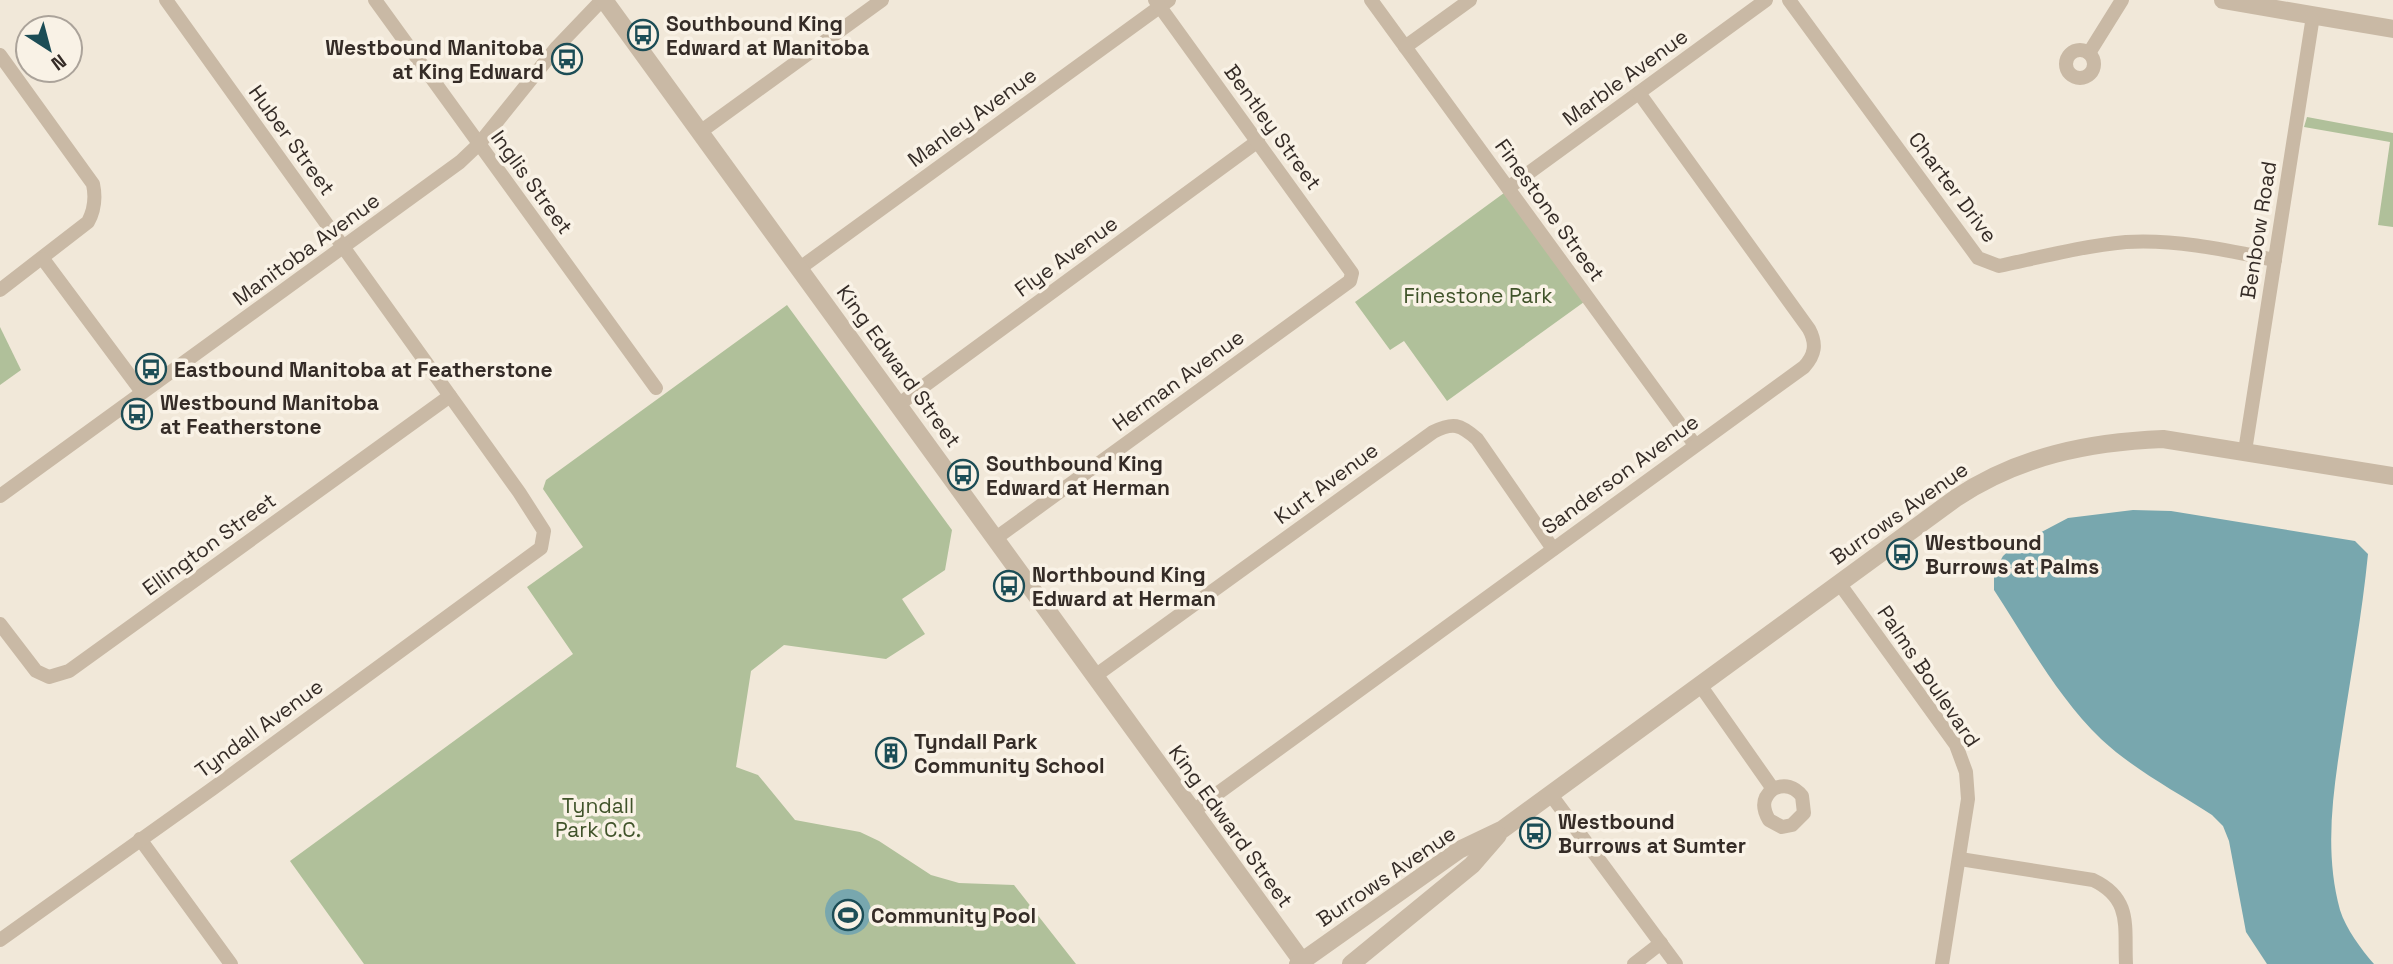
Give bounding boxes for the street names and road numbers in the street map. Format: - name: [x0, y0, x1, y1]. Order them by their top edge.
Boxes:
- street label: Marble Avenue: [1557, 22, 1693, 132]
- street label: Bentley Street: [1218, 59, 1328, 195]
- street label: Manley Avenue: [902, 61, 1042, 173]
- street label: Huber Street: [243, 79, 341, 201]
- street label: Inglis Street: [485, 125, 579, 239]
- street label: Charter Drive: [1903, 126, 2003, 248]
- street label: Finestone Street: [1489, 133, 1611, 287]
- street label: Benbow Road: [2234, 159, 2282, 301]
- street label: Manitoba Avenue: [227, 187, 385, 311]
- street label: Flye Avenue: [1009, 209, 1123, 303]
- street label: King Edward Street: [831, 279, 967, 453]
- street label: Herman Avenue: [1107, 323, 1249, 437]
- street label: Sanderson Avenue: [1536, 408, 1704, 540]
- street label: Kurt Avenue: [1269, 436, 1383, 530]
- street label: Burrows Avenue: [1825, 455, 1973, 571]
- street label: Ellington Street: [137, 487, 281, 601]
- street label: Palms Boulevard: [1872, 600, 1986, 752]
- street label: Tyndall Avenue: [190, 673, 328, 783]
- street label: King Edward Street: [1163, 739, 1299, 913]
- street label: Burrows Avenue: [1311, 820, 1461, 932]

